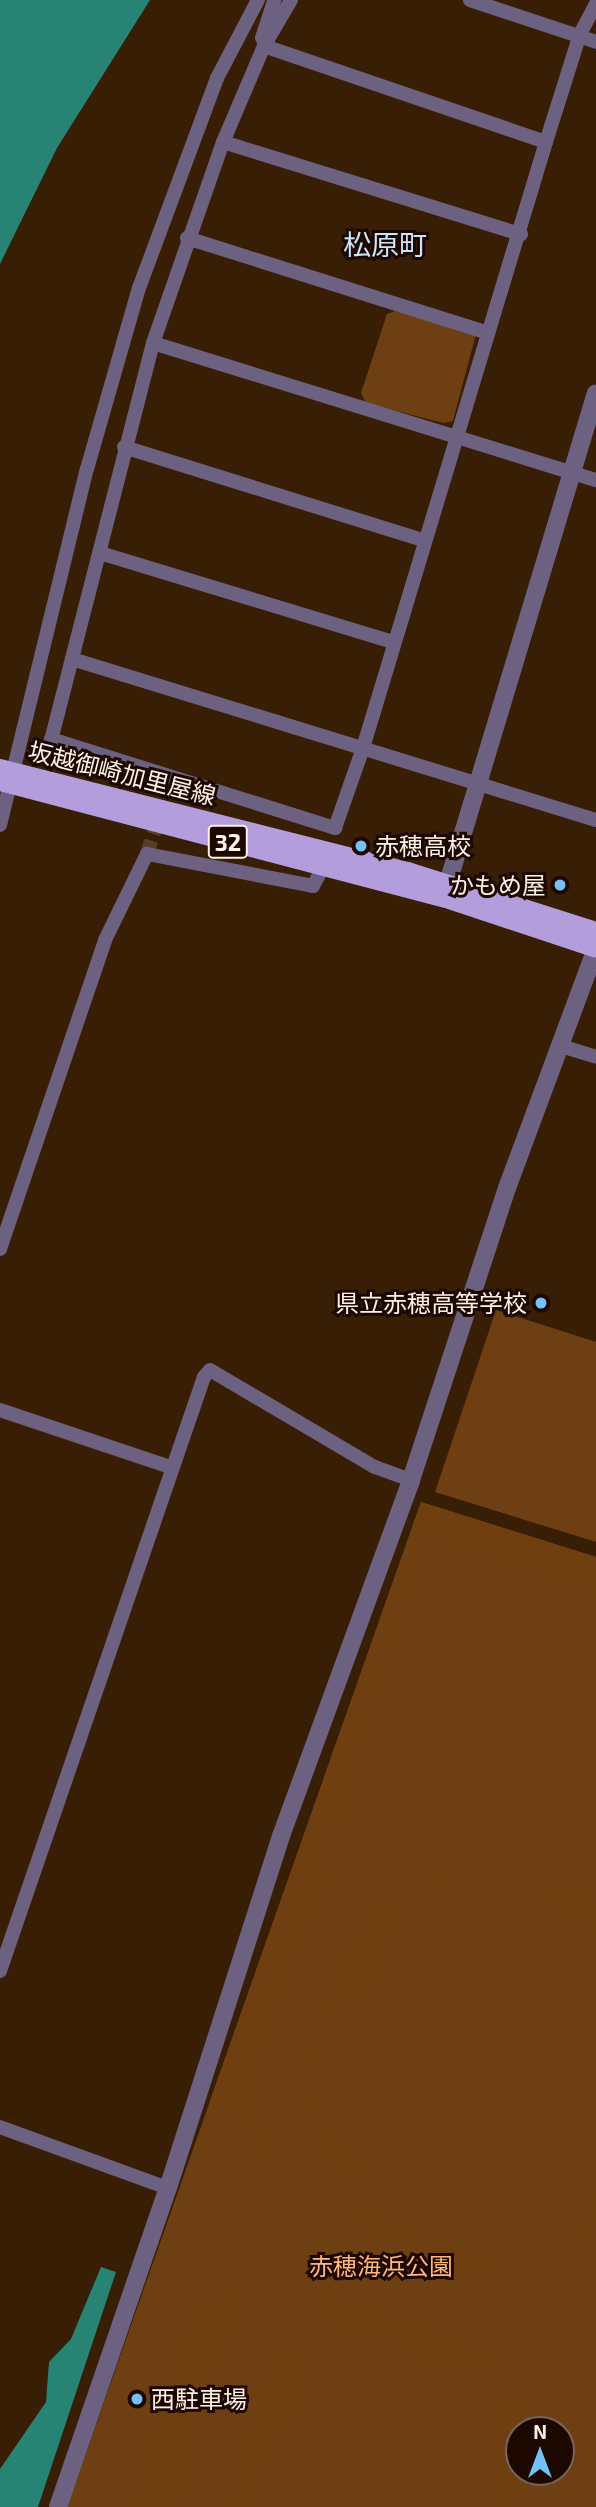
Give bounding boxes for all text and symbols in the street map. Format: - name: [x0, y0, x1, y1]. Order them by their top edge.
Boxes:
- district label: 松原町: [343, 227, 427, 261]
- street label: 坂越御崎加里屋線: [25, 736, 219, 810]
- road number: 32: [207, 822, 249, 862]
- place label: 赤穂高校: [375, 832, 471, 860]
- marker: 赤穂高校: [353, 838, 369, 854]
- place label: かもめ屋: [450, 871, 546, 899]
- marker: かもめ屋: [552, 877, 568, 893]
- place label: 県立赤穂高等学校: [335, 1289, 527, 1317]
- marker: 県立赤穂高等学校: [533, 1295, 549, 1311]
- park label: 赤穂海浜公園: [309, 2252, 453, 2280]
- place label: 西駐車場: [151, 2385, 247, 2413]
- marker: 西駐車場: [129, 2391, 145, 2407]
- north arrow: [505, 2416, 575, 2486]
- text: N: [533, 2420, 547, 2443]

